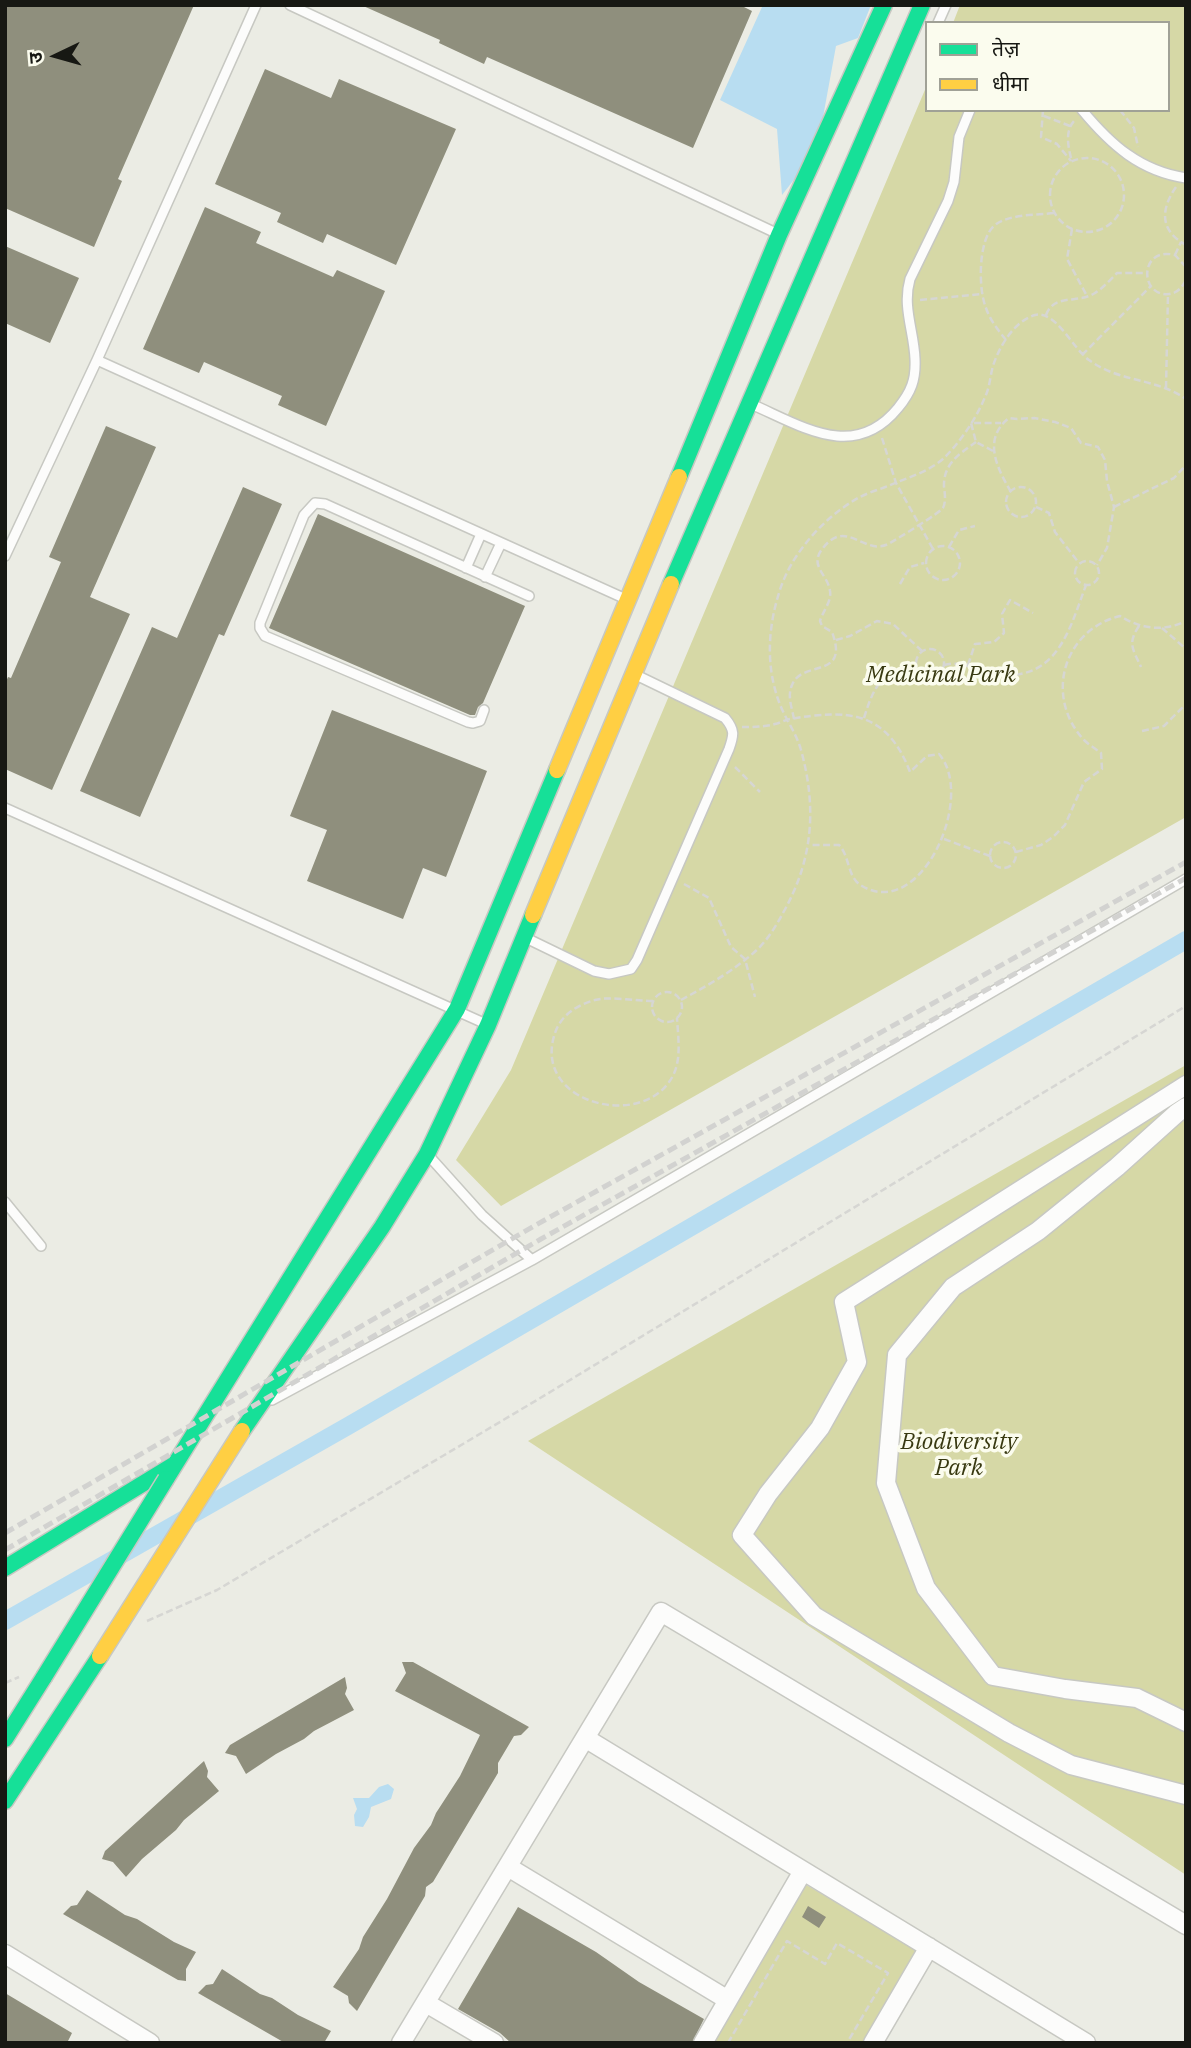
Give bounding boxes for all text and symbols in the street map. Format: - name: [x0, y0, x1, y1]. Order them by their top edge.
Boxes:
- north arrow: [21, 21, 91, 91]
- legend: [925, 21, 1170, 112]
- text: तेज़: [992, 34, 1020, 62]
- text: उ: [23, 51, 48, 64]
- text: धीमा: [992, 69, 1028, 97]
- park label: Medicinal Park: [866, 661, 1016, 689]
- park label: Biodiversity Park: [901, 1428, 1017, 1482]

